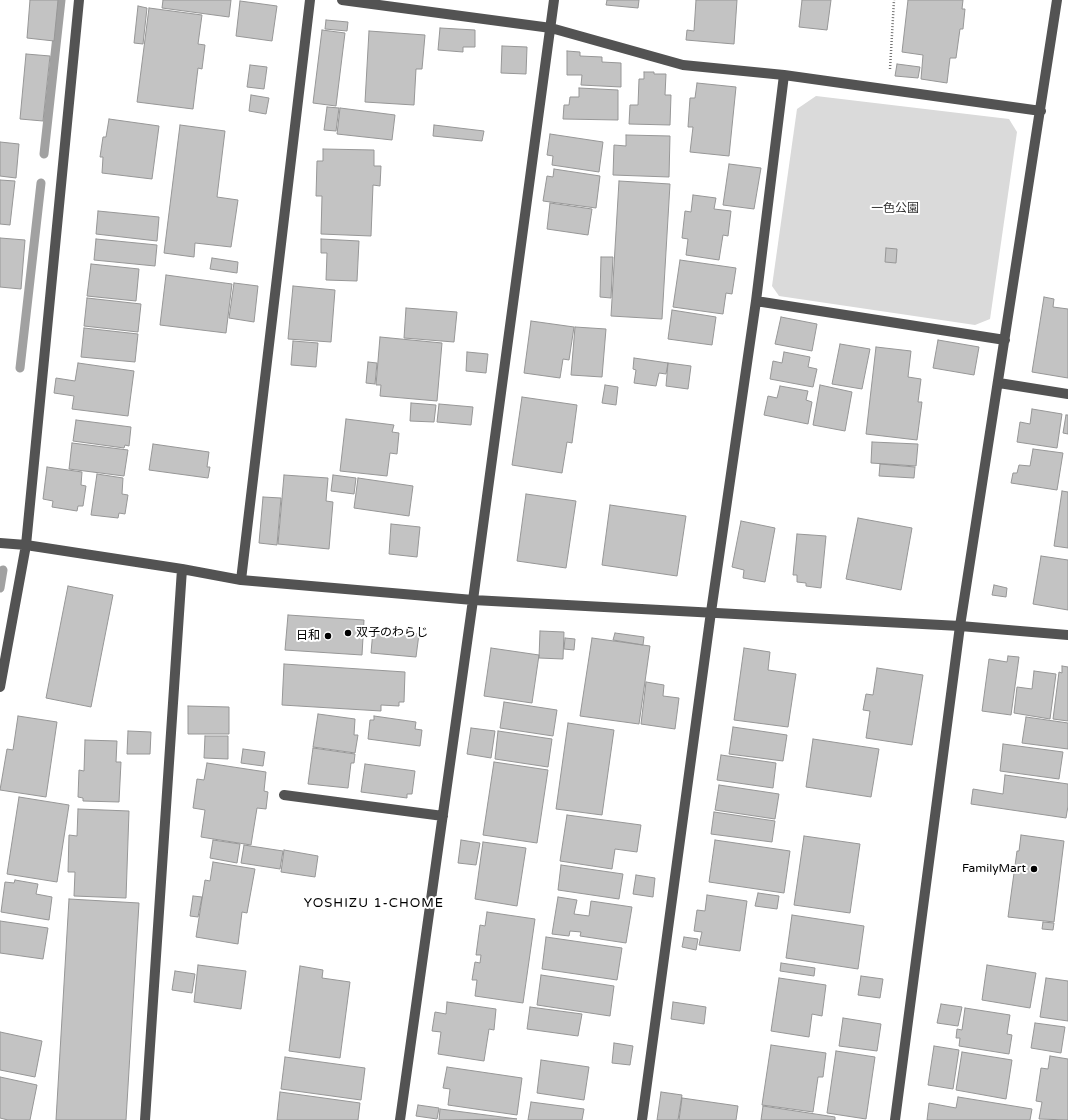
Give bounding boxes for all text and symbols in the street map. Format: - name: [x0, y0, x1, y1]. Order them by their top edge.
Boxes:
- park label: 一色公園: [871, 202, 919, 216]
- place label: 双子のわらじ: [356, 626, 428, 640]
- marker: 双子のわらじ: [343, 628, 353, 638]
- place label: 日和: [296, 629, 320, 643]
- marker: 日和: [323, 631, 333, 641]
- place label: FamilyMart: [962, 862, 1026, 876]
- marker: FamilyMart: [1029, 864, 1039, 874]
- district label: YOSHIZU 1-CHOME: [304, 896, 444, 912]

